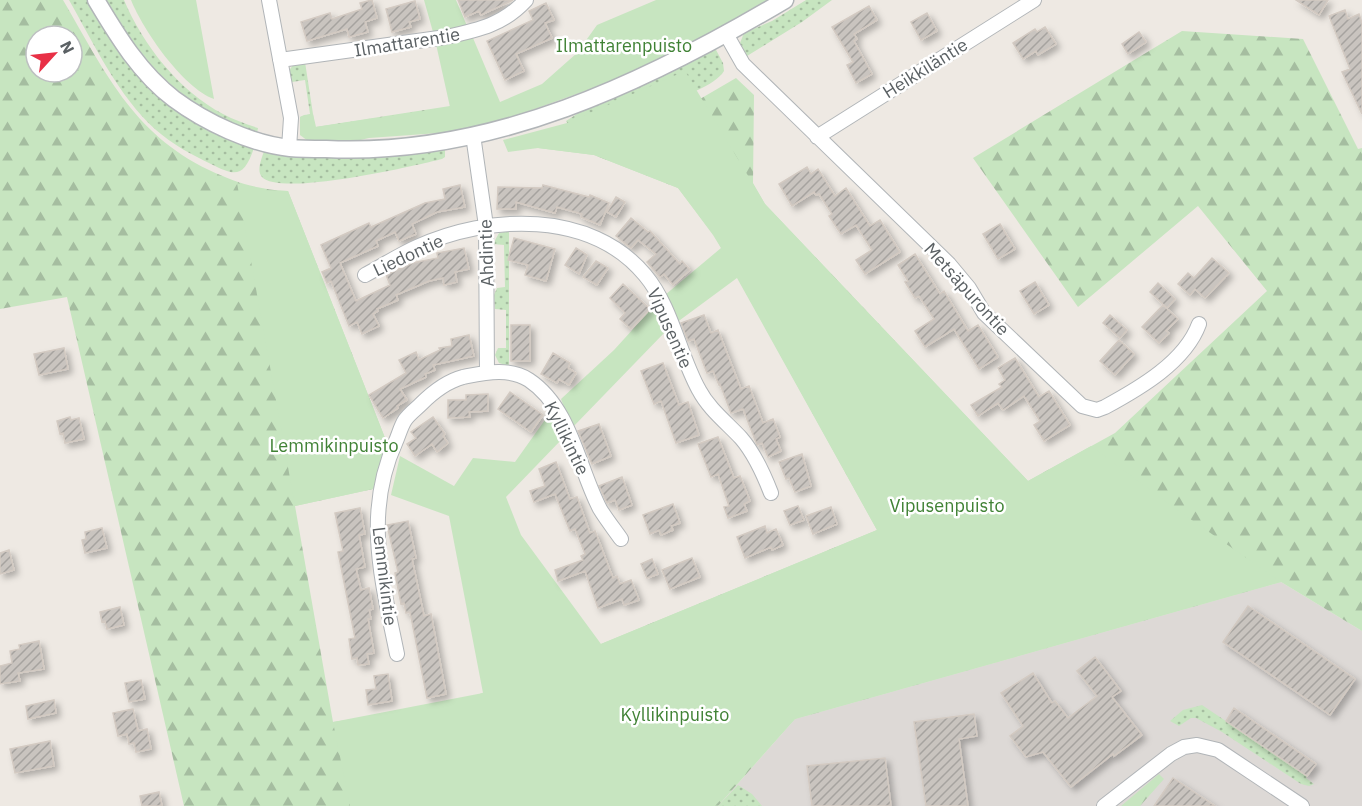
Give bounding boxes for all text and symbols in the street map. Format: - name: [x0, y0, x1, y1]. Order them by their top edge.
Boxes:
- street label: Ilmattarentie: [352, 22, 462, 62]
- north arrow: [24, 24, 84, 84]
- street label: Heikkiläntie: [878, 33, 972, 103]
- park label: Ilmattarenpuisto: [556, 34, 692, 57]
- text: N: [56, 37, 79, 57]
- street label: Ahdintie: [473, 219, 499, 287]
- street label: Liedontie: [369, 229, 447, 281]
- street label: Metsäpurontie: [919, 238, 1015, 340]
- street label: Vipusentie: [642, 284, 698, 372]
- street label: Kyllikintie: [539, 397, 595, 479]
- park label: Lemmikinpuisto: [270, 434, 399, 457]
- park label: Vipusenpuisto: [889, 494, 1005, 517]
- street label: Lemmikintie: [368, 525, 402, 627]
- park label: Kyllikinpuisto: [621, 703, 729, 726]

